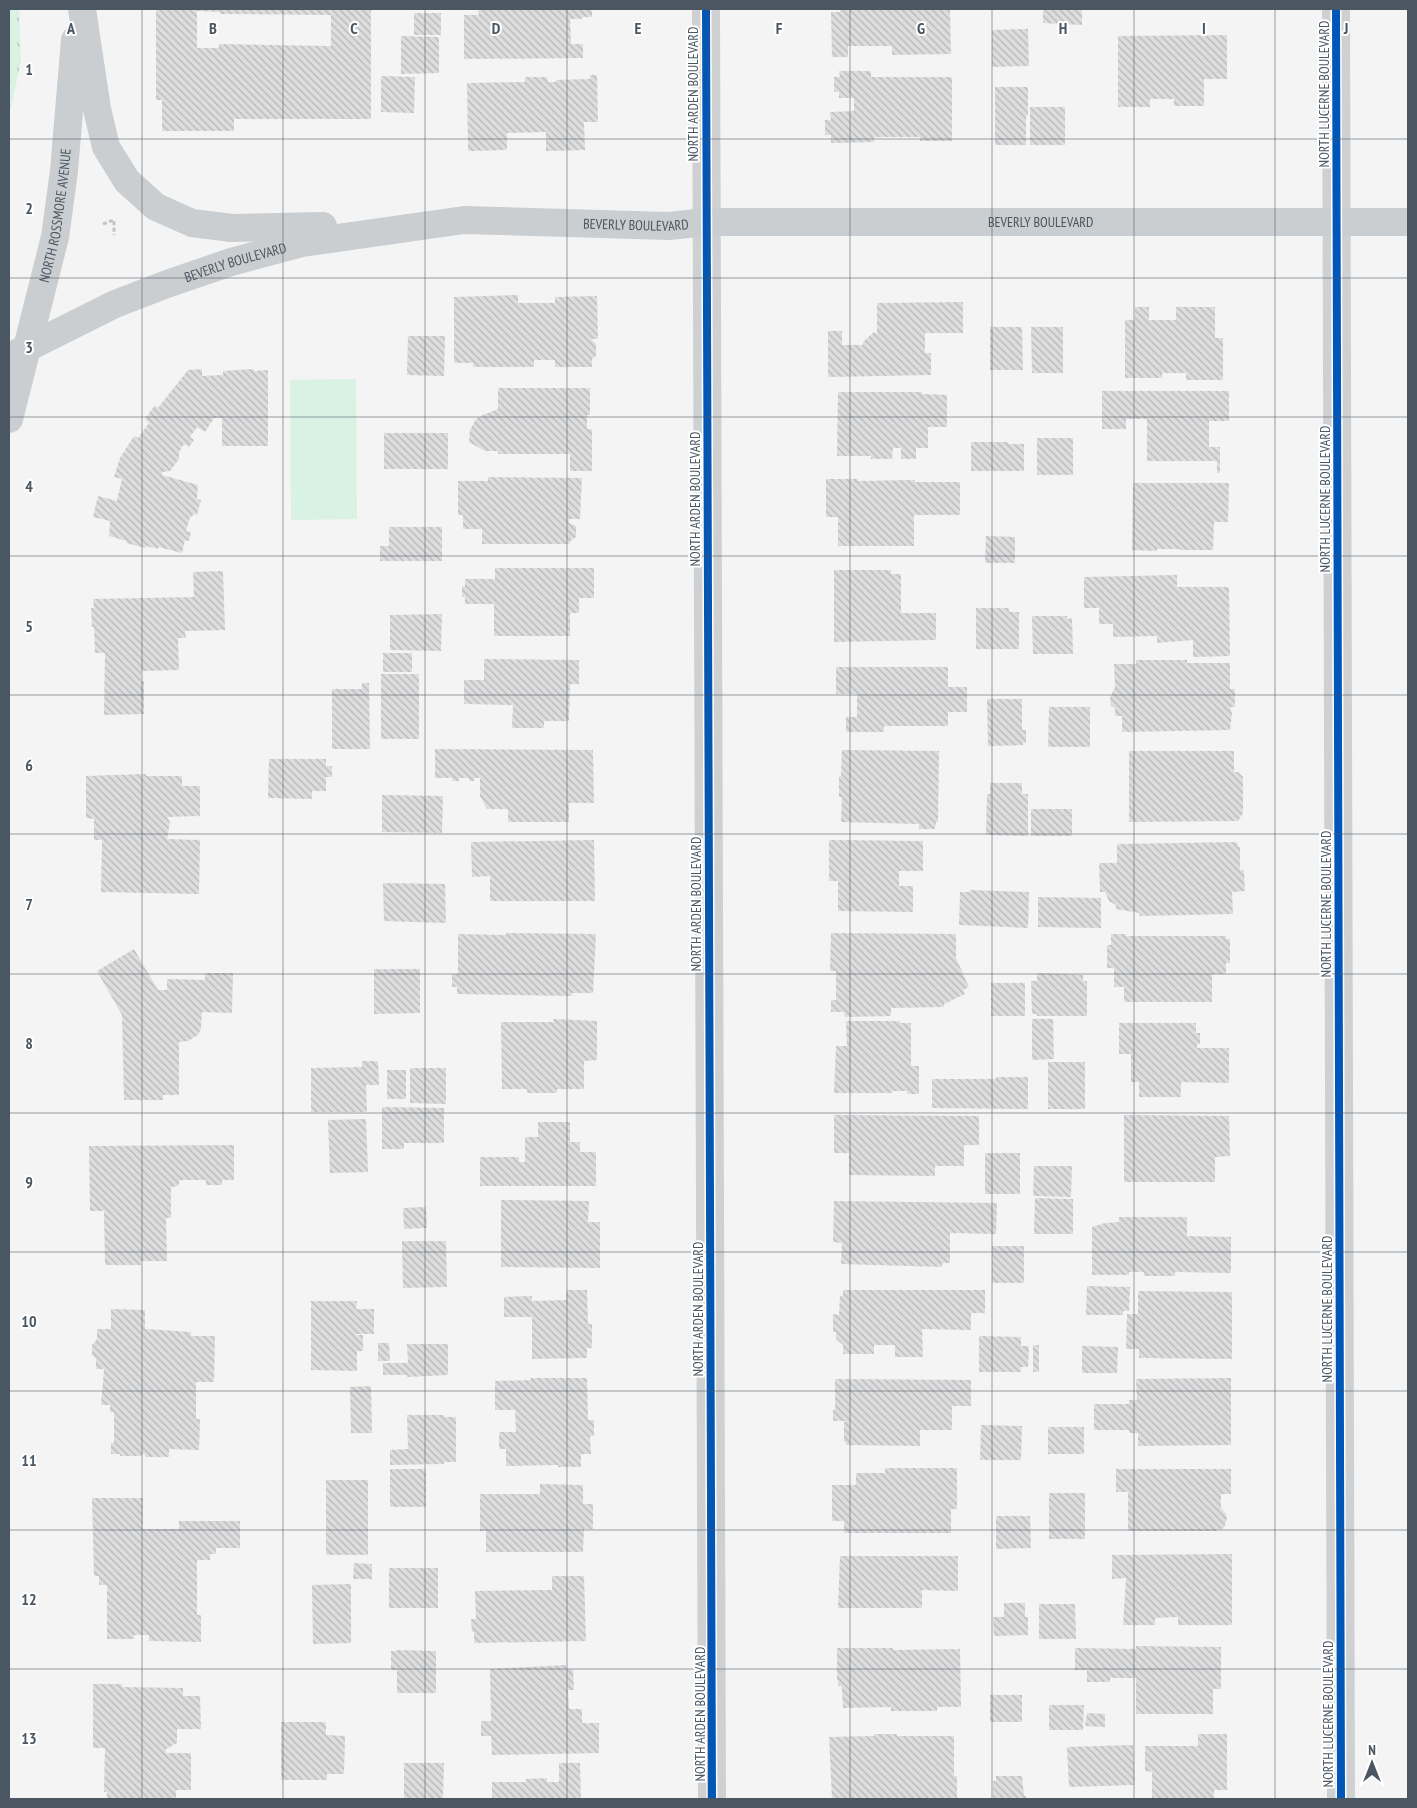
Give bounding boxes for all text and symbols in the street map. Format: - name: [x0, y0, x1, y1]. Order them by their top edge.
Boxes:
- text: A: [66, 18, 76, 38]
- text: B: [209, 18, 217, 38]
- text: C: [350, 18, 358, 38]
- text: D: [492, 18, 501, 38]
- text: E: [635, 18, 642, 38]
- text: F: [776, 18, 783, 38]
- text: G: [917, 18, 925, 38]
- text: H: [1059, 18, 1067, 38]
- text: I: [1202, 18, 1206, 38]
- text: J: [1343, 18, 1348, 38]
- street label: NORTH LUCERNE BOULEVARD: [1315, 21, 1333, 167]
- street label: NORTH ARDEN BOULEVARD: [684, 27, 702, 161]
- text: 1: [25, 59, 33, 79]
- street label: NORTH ROSSMORE AVENUE: [35, 148, 75, 284]
- text: 2: [25, 198, 33, 218]
- street label: BEVERLY BOULEVARD: [988, 213, 1093, 231]
- street label: BEVERLY BOULEVARD: [583, 214, 690, 235]
- street label: BEVERLY BOULEVARD: [182, 239, 288, 286]
- text: 3: [25, 337, 33, 357]
- street label: NORTH LUCERNE BOULEVARD: [1316, 426, 1334, 572]
- street label: NORTH ARDEN BOULEVARD: [686, 432, 704, 566]
- text: 4: [25, 476, 33, 496]
- text: 5: [25, 616, 33, 636]
- text: 6: [25, 755, 33, 775]
- street label: NORTH LUCERNE BOULEVARD: [1317, 831, 1335, 977]
- street label: NORTH ARDEN BOULEVARD: [687, 837, 705, 971]
- text: 7: [25, 894, 33, 914]
- text: 8: [25, 1033, 33, 1053]
- text: 9: [25, 1172, 33, 1192]
- street label: NORTH LUCERNE BOULEVARD: [1318, 1236, 1336, 1382]
- street label: NORTH ARDEN BOULEVARD: [689, 1242, 707, 1376]
- text: 10: [21, 1311, 37, 1331]
- text: 11: [21, 1450, 37, 1470]
- text: 12: [21, 1589, 37, 1609]
- street label: NORTH LUCERNE BOULEVARD: [1319, 1641, 1337, 1787]
- street label: NORTH ARDEN BOULEVARD: [691, 1647, 709, 1781]
- text: 13: [21, 1728, 37, 1748]
- north arrow: [1347, 1738, 1397, 1788]
- text: N: [1368, 1741, 1376, 1759]

